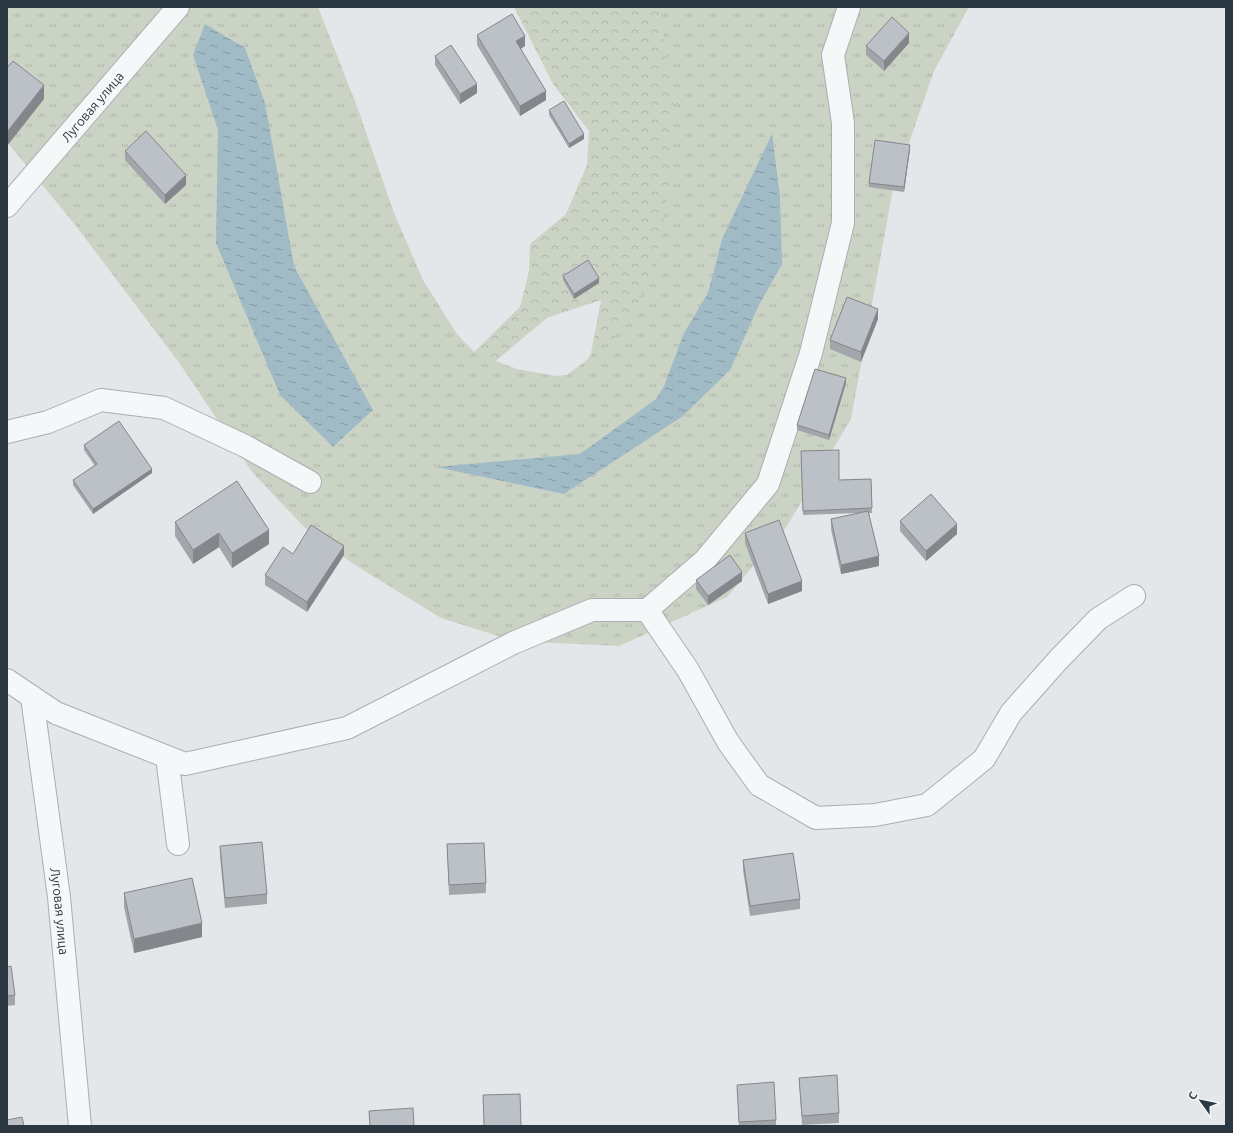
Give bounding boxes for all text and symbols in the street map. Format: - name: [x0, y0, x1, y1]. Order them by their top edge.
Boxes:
- street label: Луговая улица: [59, 69, 126, 144]
- street label: Луговая улица: [48, 867, 71, 955]
- north arrow: [1181, 1081, 1221, 1121]
- text: С: [1186, 1089, 1200, 1102]

